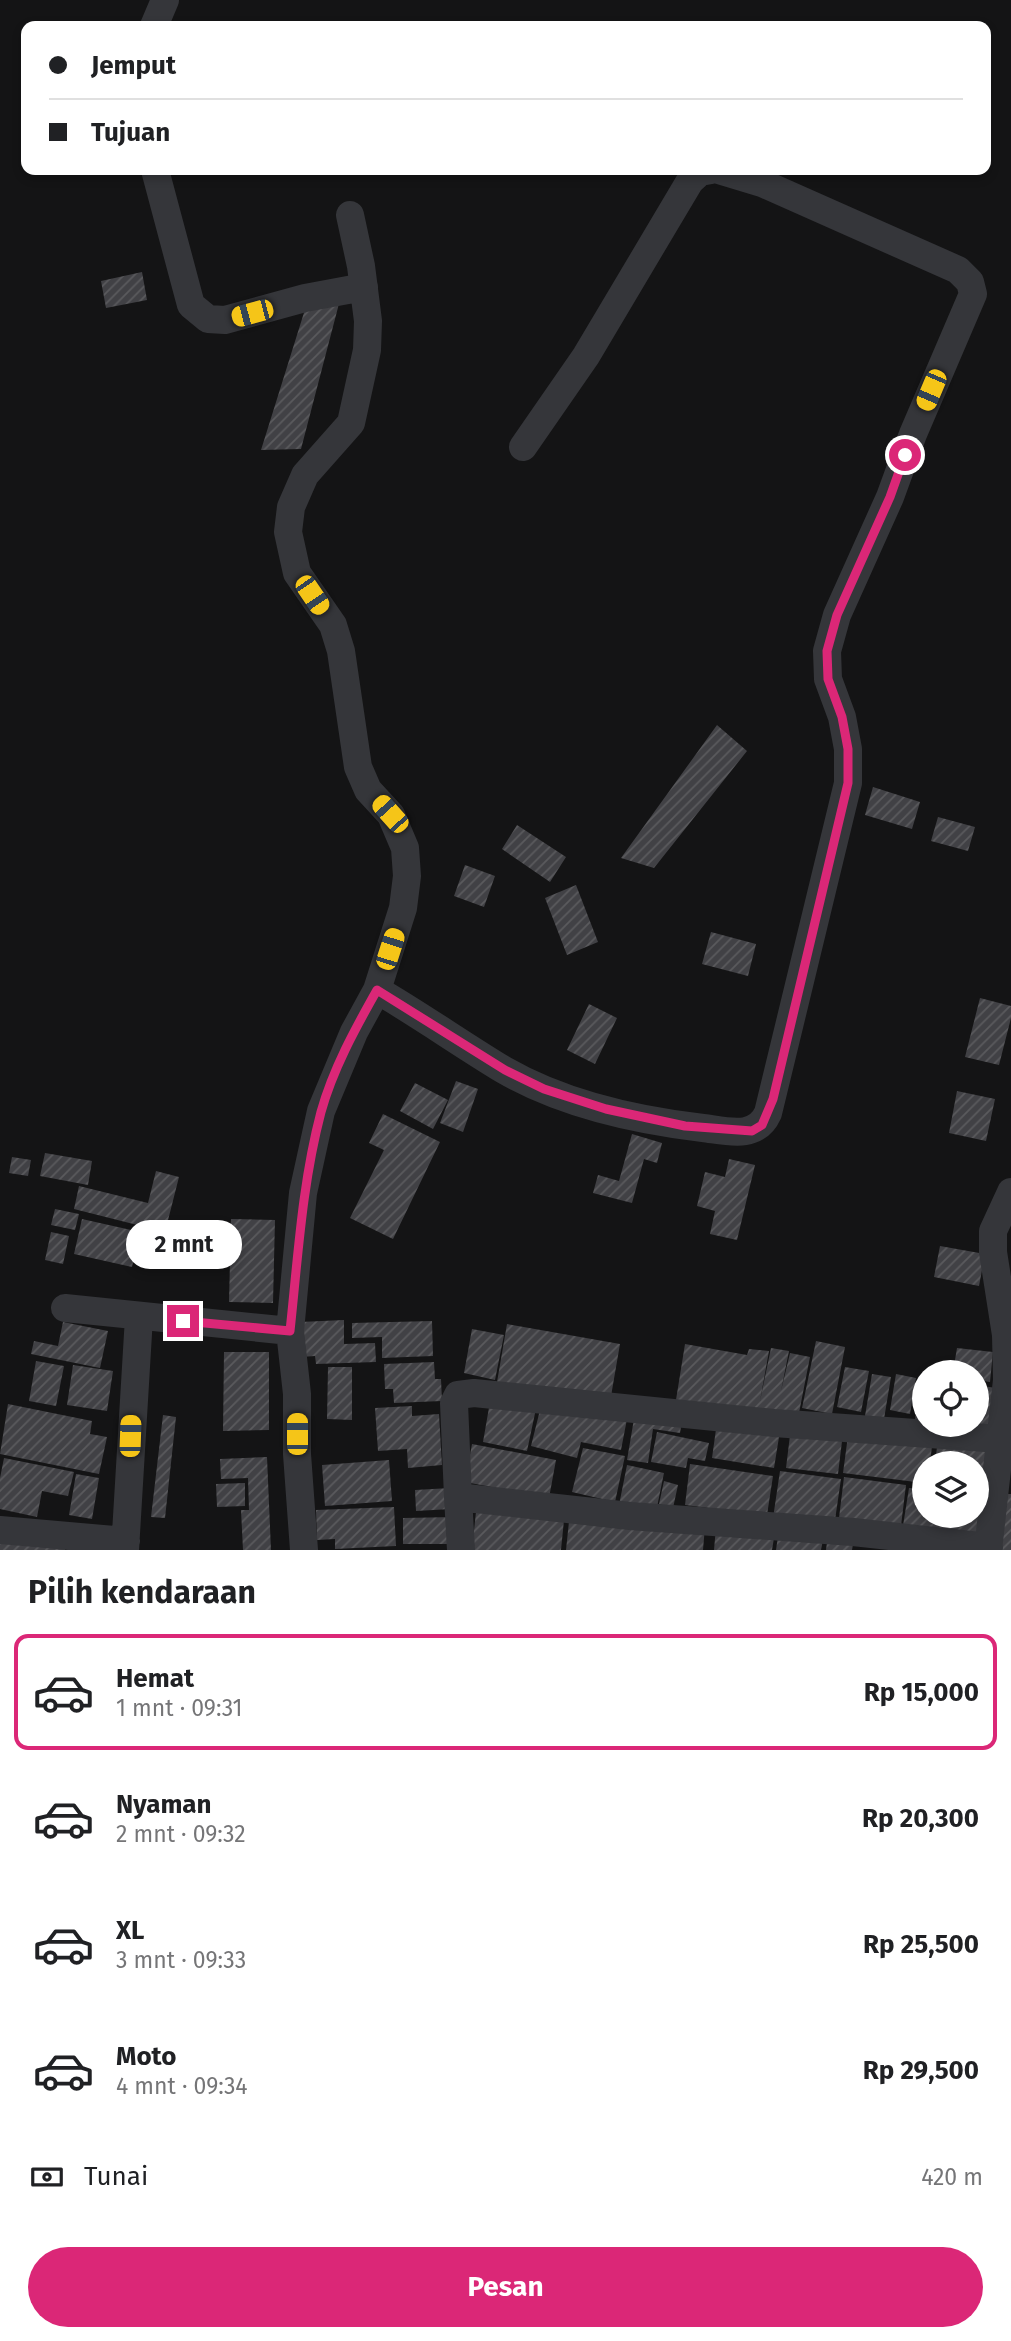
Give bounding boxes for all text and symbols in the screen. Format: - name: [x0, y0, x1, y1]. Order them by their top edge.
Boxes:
- text: Jemput: [91, 50, 176, 81]
- text: Tujuan: [91, 117, 170, 148]
- car: [229, 297, 276, 329]
- car: [914, 367, 949, 413]
- route start: [889, 439, 921, 471]
- car: [292, 572, 333, 618]
- car: [369, 791, 412, 837]
- car: [374, 926, 407, 972]
- callout: 2 mnt: [125, 1220, 241, 1268]
- text: 2 mnt: [155, 1230, 213, 1258]
- route end: [167, 1305, 199, 1337]
- map controls: [912, 1360, 989, 1528]
- button: locate: [912, 1360, 989, 1437]
- car: [287, 1413, 308, 1455]
- car: [119, 1415, 142, 1457]
- button: layers: [912, 1451, 989, 1528]
- text: Pilih kendaraan: [28, 1573, 256, 1611]
- icon: car: [32, 1661, 95, 1724]
- text: Hemat: [116, 1663, 194, 1694]
- text: Rp 15,000: [864, 1677, 979, 1708]
- text: 1 mnt · 09:31: [116, 1694, 243, 1722]
- icon: car: [32, 1787, 95, 1850]
- text: Nyaman: [116, 1789, 212, 1820]
- text: Rp 20,300: [862, 1803, 979, 1834]
- text: 2 mnt · 09:32: [116, 1820, 246, 1848]
- icon: car: [32, 1913, 95, 1976]
- text: XL: [116, 1915, 144, 1946]
- text: Rp 25,500: [863, 1929, 979, 1960]
- text: 3 mnt · 09:33: [116, 1946, 246, 1974]
- icon: car: [32, 2039, 95, 2102]
- text: Moto: [116, 2041, 176, 2072]
- text: Rp 29,500: [863, 2055, 979, 2086]
- text: 4 mnt · 09:34: [116, 2072, 248, 2100]
- icon: cash: [28, 2158, 66, 2196]
- text: Tunai: [84, 2161, 148, 2192]
- text: 420 m: [921, 2163, 983, 2191]
- button: Pesan: [28, 2247, 983, 2327]

